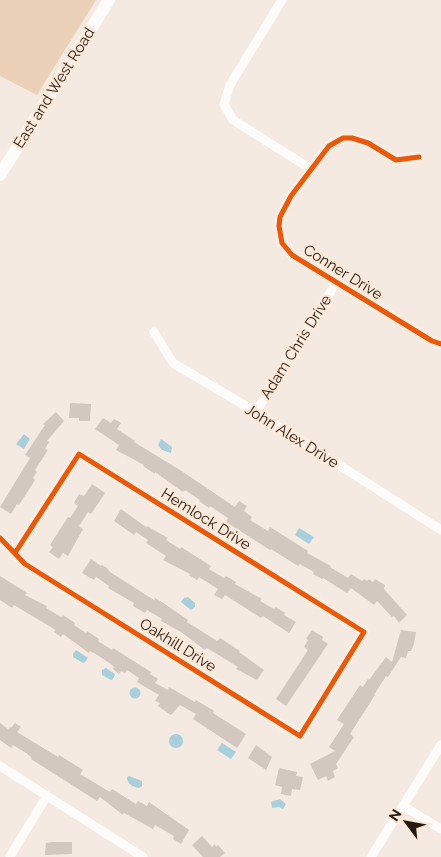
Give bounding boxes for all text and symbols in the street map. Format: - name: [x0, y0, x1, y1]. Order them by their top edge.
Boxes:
- street label: East and West Road: [10, 25, 98, 151]
- street label: Conner Drive: [300, 241, 386, 304]
- street label: Adam Chris Drive: [257, 291, 335, 402]
- street label: John Alex Drive: [242, 400, 342, 472]
- street label: Hemlock Drive: [158, 484, 254, 554]
- street label: Oakhill Drive: [136, 614, 220, 676]
- north arrow: [381, 797, 431, 847]
- text: N: [385, 806, 405, 824]

